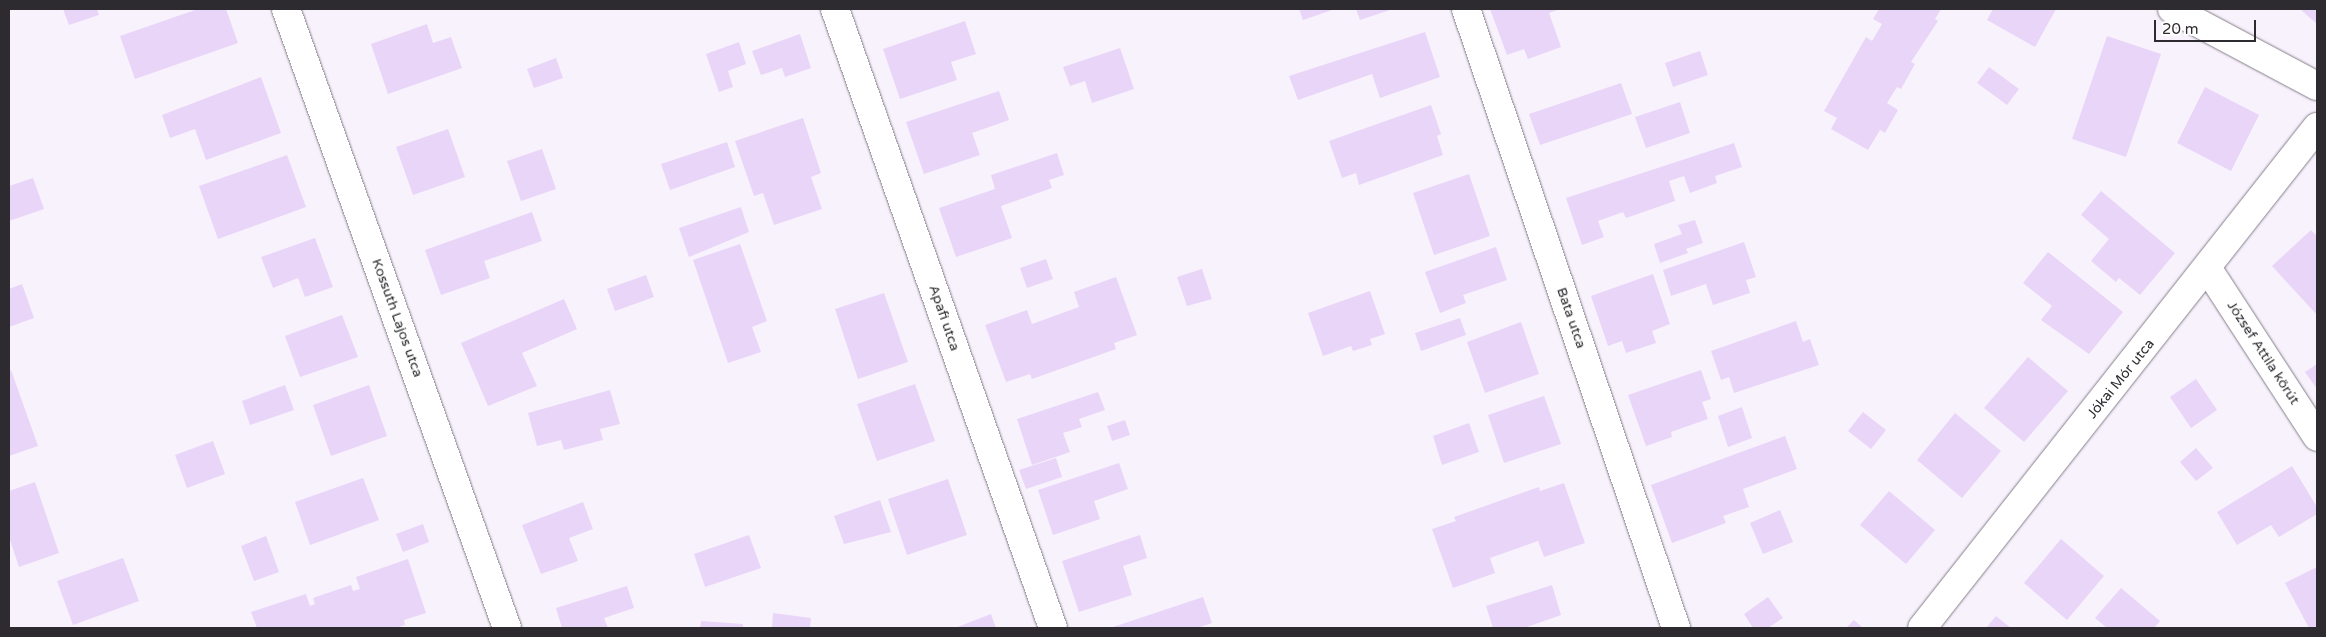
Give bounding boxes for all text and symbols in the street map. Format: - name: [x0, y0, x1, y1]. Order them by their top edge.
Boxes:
- scale bar: [2156, 10, 2258, 42]
- text: 20 m: [2162, 20, 2199, 38]
- street label: Kossuth Lajos utca: [368, 256, 426, 380]
- street label: Apafi utca: [925, 283, 963, 353]
- street label: Bata utca: [1553, 285, 1589, 351]
- street label: József Attila körút: [2223, 298, 2303, 408]
- street label: Jókai Mór utca: [2084, 336, 2158, 422]

